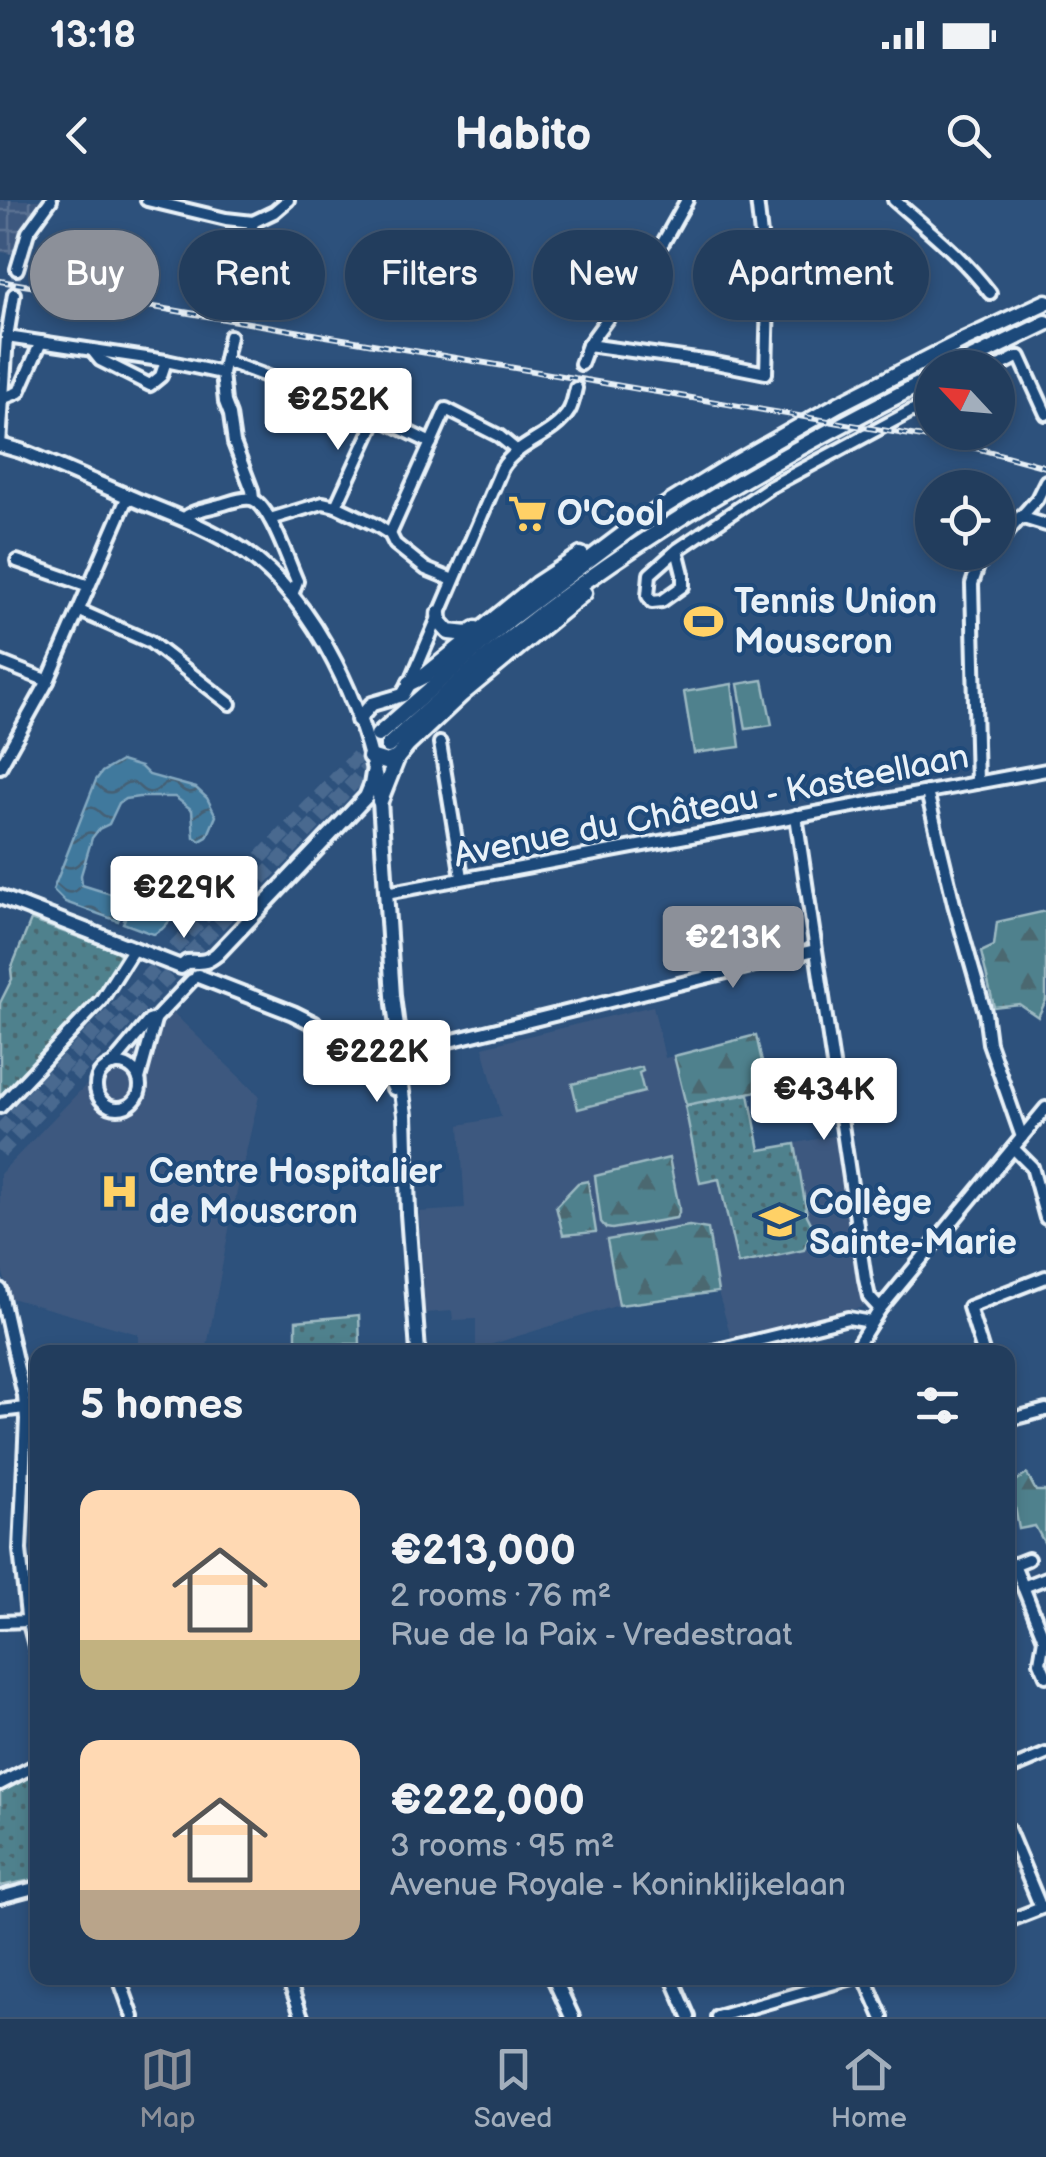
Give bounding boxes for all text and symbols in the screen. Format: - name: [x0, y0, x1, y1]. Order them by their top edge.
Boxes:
- text: 13:18: [50, 13, 136, 58]
- icon: back: [50, 108, 105, 163]
- text: Habito: [455, 108, 591, 163]
- icon: search: [941, 108, 996, 163]
- chip: Buy: [30, 230, 159, 320]
- chip: Rent: [179, 230, 325, 320]
- chip: Filters: [345, 230, 513, 320]
- chip: New: [533, 230, 673, 320]
- chip: Apartment: [693, 230, 929, 320]
- north arrow: [915, 350, 1015, 450]
- map controls: [915, 350, 1015, 570]
- pin: €252K: [268, 368, 408, 453]
- text: €252K: [287, 381, 389, 420]
- button: locate: [915, 470, 1015, 570]
- supermarket icon: O'Cool: [506, 492, 548, 534]
- place label: O'Cool: [557, 493, 664, 536]
- place label: Tennis Union Mouscron: [734, 581, 937, 664]
- sports icon: Tennis Union Mouscron: [683, 600, 725, 642]
- street label: Avenue du Château - Kasteellaan: [450, 735, 973, 878]
- pin: €229K: [114, 856, 254, 941]
- text: €229K: [133, 869, 235, 908]
- pin: €213K: [663, 906, 803, 991]
- text: €213K: [685, 919, 781, 958]
- pin: €222K: [307, 1020, 447, 1105]
- text: €222K: [325, 1033, 429, 1072]
- pin: €434K: [754, 1058, 894, 1143]
- text: €434K: [773, 1071, 875, 1110]
- place label: Centre Hospitalier de Mouscron: [149, 1151, 443, 1234]
- hospital icon: Centre Hospitalier de Mouscron: [98, 1170, 140, 1212]
- place label: Collège Sainte-Marie: [809, 1182, 1017, 1265]
- school or university icon: Collège Sainte-Marie: [758, 1201, 800, 1243]
- icon: filters: [910, 1378, 965, 1433]
- text: 5 homes: [80, 1380, 243, 1431]
- text: €213,000: [390, 1526, 576, 1577]
- icon: home: [160, 1530, 280, 1650]
- text: 2 rooms · 76 m²: [390, 1577, 611, 1616]
- text: Rue de la Paix - Vredestraat: [390, 1616, 792, 1655]
- text: €222,000: [390, 1776, 585, 1827]
- icon: home: [160, 1780, 280, 1900]
- text: 3 rooms · 95 m²: [390, 1827, 615, 1866]
- text: Avenue Royale - Koninklijkelaan: [390, 1866, 846, 1905]
- tab: Map: [139, 2042, 195, 2135]
- tab: Saved: [474, 2042, 552, 2135]
- tab: Home: [831, 2042, 907, 2135]

